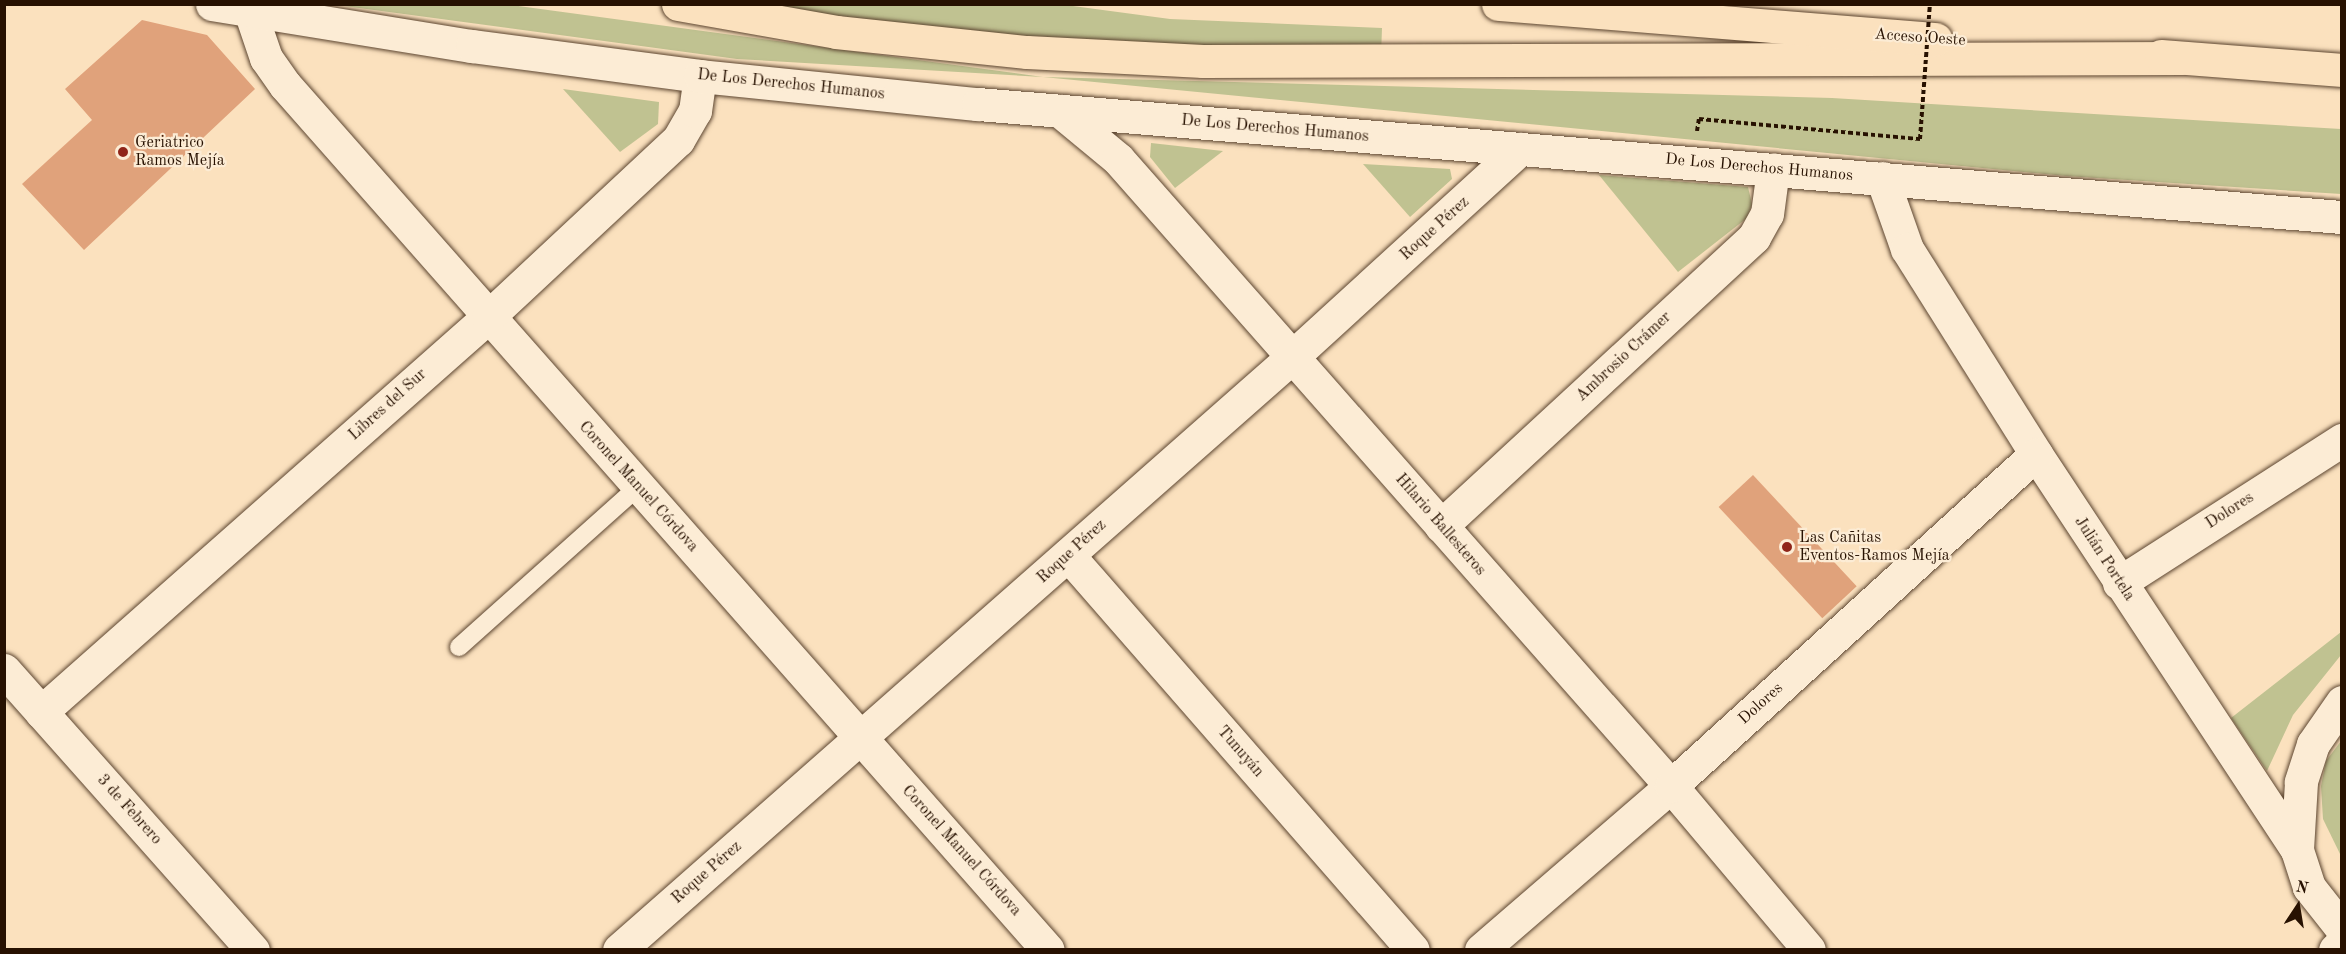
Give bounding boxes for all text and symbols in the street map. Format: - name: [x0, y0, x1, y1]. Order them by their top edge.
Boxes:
- street label: Acceso Oeste: [1874, 25, 1966, 51]
- street label: De Los Derechos Humanos: [696, 66, 886, 104]
- street label: De Los Derechos Humanos: [1180, 111, 1370, 147]
- place label: Geriatrico Ramos Mejía: [135, 133, 225, 171]
- marker: Geriatrico Ramos Mejía: [116, 145, 130, 159]
- street label: De Los Derechos Humanos: [1664, 150, 1854, 186]
- street label: Roque Pérez: [1397, 193, 1473, 265]
- street label: Ambrosio Crámer: [1572, 308, 1676, 406]
- street label: Libres del Sur: [345, 365, 431, 445]
- street label: Coronel Manuel Córdova: [574, 418, 702, 556]
- street label: Hilario Ballesteros: [1391, 470, 1489, 580]
- street label: Dolores: [2202, 488, 2258, 534]
- street label: Julián Portela: [2070, 513, 2138, 605]
- street label: Roque Pérez: [1034, 516, 1110, 588]
- place label: Las Cañitas Eventos-Ramos Mejía: [1799, 528, 1950, 566]
- marker: Las Cañitas Eventos-Ramos Mejía: [1780, 540, 1794, 554]
- street label: Dolores: [1735, 679, 1787, 729]
- street label: Tunuyán: [1213, 722, 1267, 782]
- street label: 3 de Febrero: [93, 771, 165, 849]
- street label: Coronel Manuel Córdova: [897, 782, 1025, 920]
- street label: Roque Pérez: [668, 837, 746, 909]
- north arrow: [2268, 876, 2328, 936]
- text: N: [2294, 879, 2309, 897]

